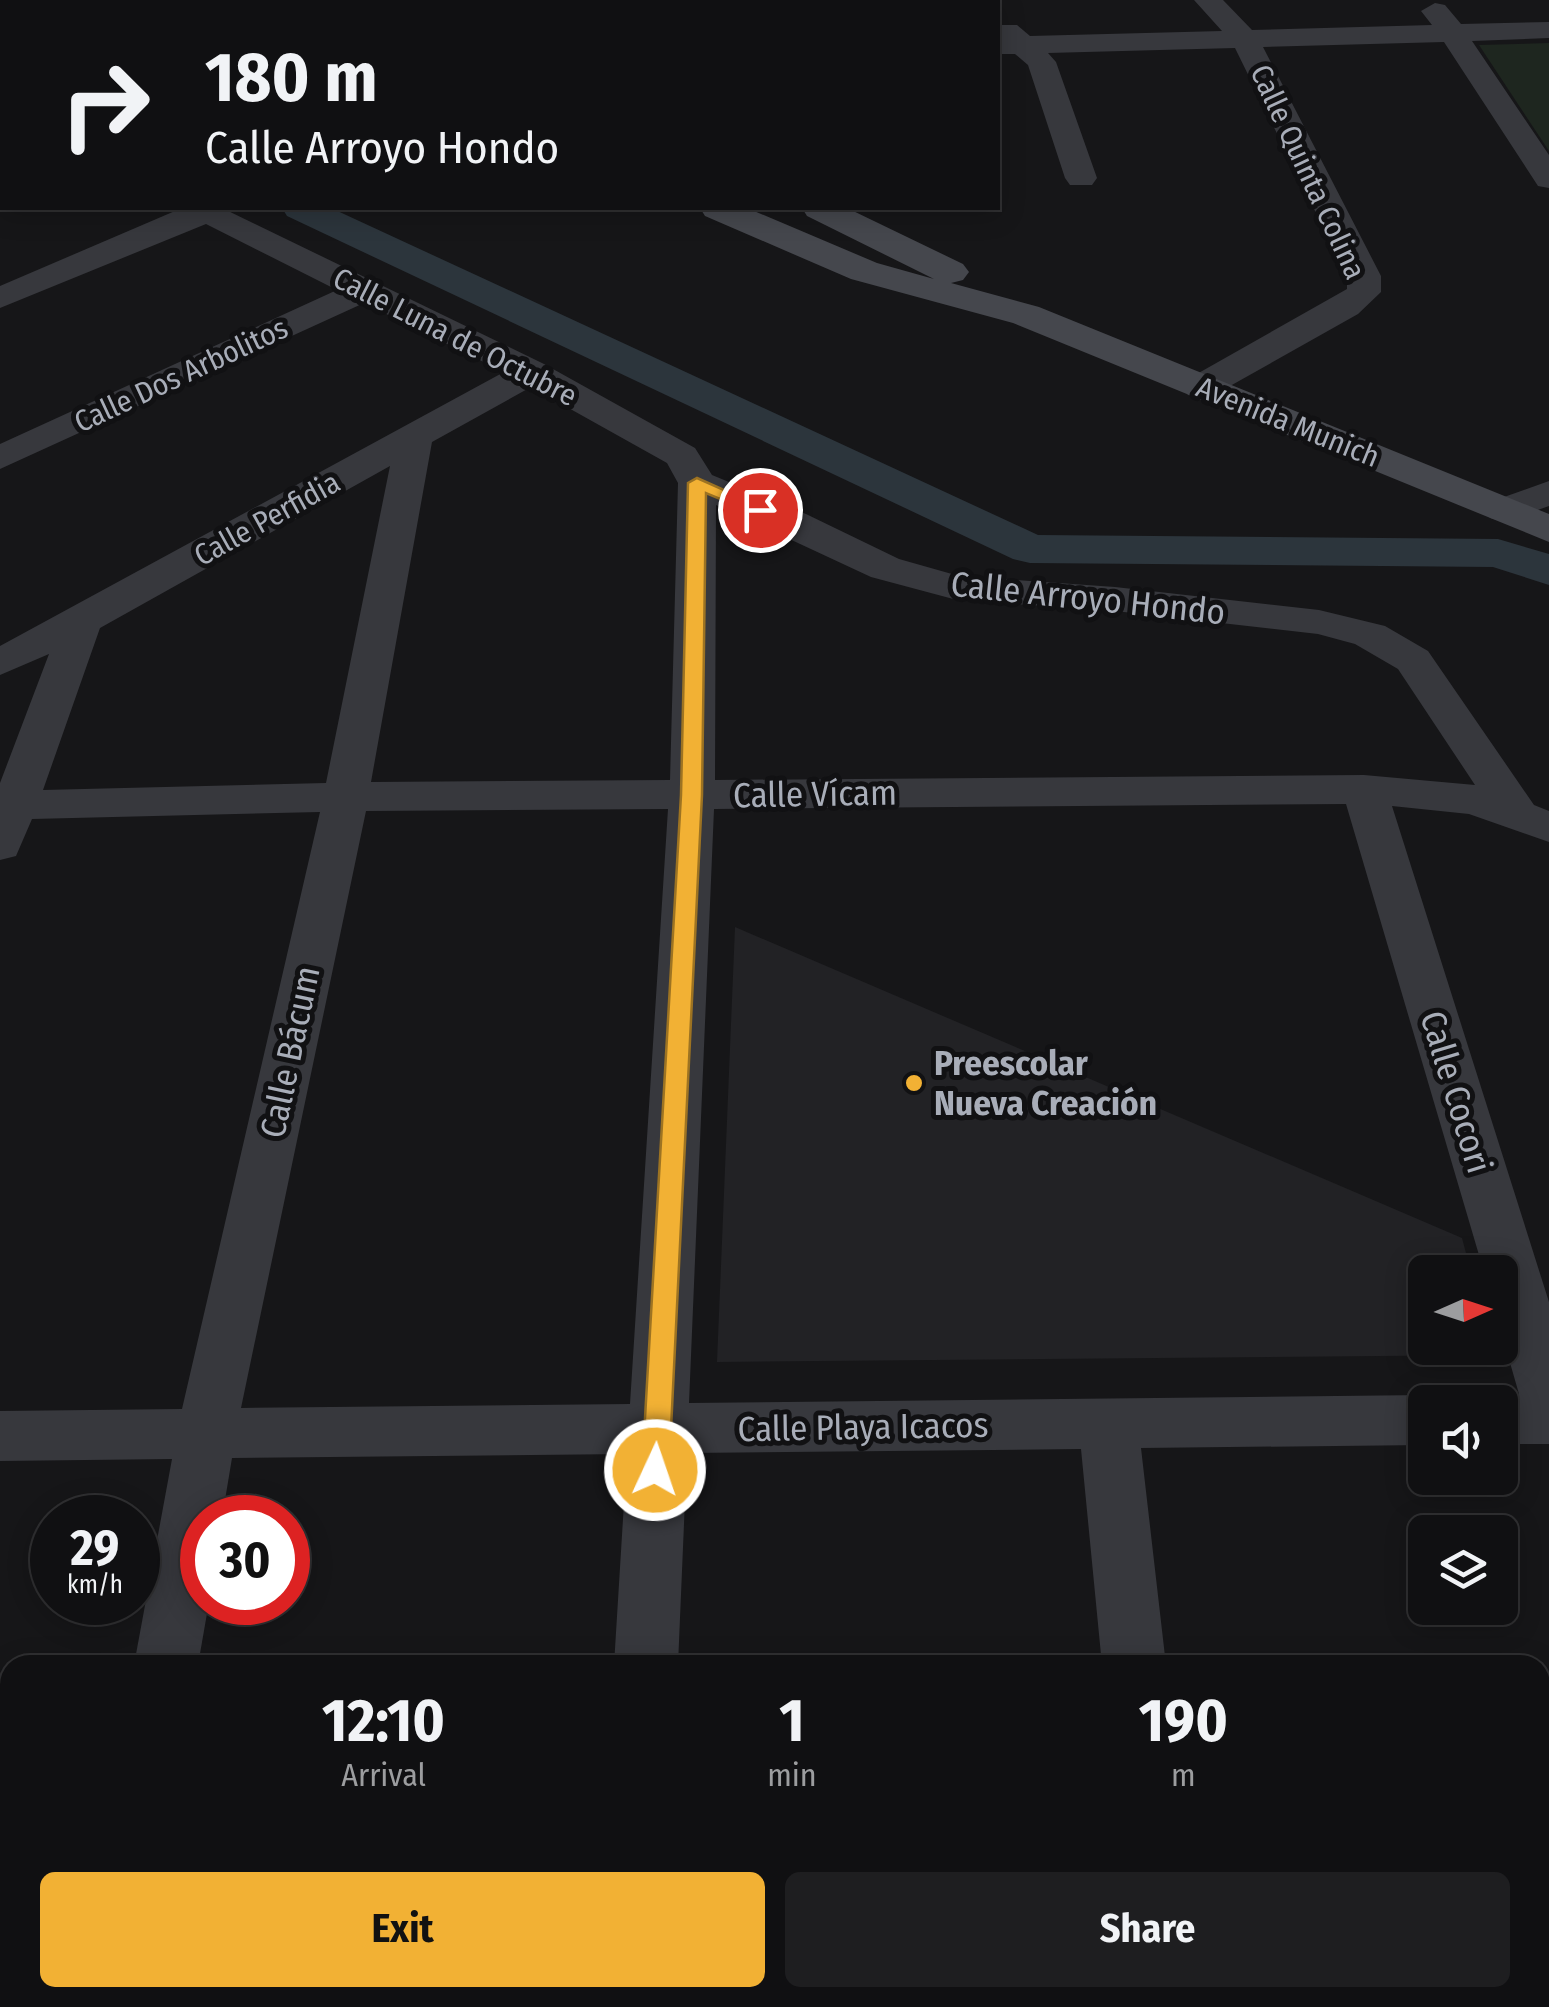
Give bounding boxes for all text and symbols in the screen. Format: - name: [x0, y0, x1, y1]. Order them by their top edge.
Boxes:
- text: 180 m: [205, 36, 378, 120]
- icon: right: [40, 40, 170, 170]
- street label: Calle Quinta Colina: [1243, 59, 1373, 285]
- text: Calle Arroyo Hondo: [205, 121, 559, 175]
- street label: Calle Luna de Octubre: [327, 260, 583, 414]
- street label: Calle Dos Arbolitos: [69, 310, 293, 440]
- street label: Avenida Munich: [1191, 369, 1385, 475]
- street label: Calle Perfidia: [188, 464, 346, 574]
- pin: [718, 468, 803, 553]
- icon: arrive: [733, 483, 788, 538]
- street label: Calle Arroyo Hondo: [949, 563, 1227, 633]
- street label: Calle Vícam: [733, 772, 897, 816]
- street label: Calle Bácum: [251, 962, 329, 1142]
- street label: Calle Cocori: [1411, 1006, 1501, 1178]
- place label: Preescolar Nueva Creación: [934, 1042, 1157, 1124]
- marker: Preescolar Nueva Creación: [903, 1072, 925, 1094]
- north arrow: [1408, 1255, 1518, 1365]
- map controls: [1408, 1255, 1518, 1625]
- button: sound: [1408, 1385, 1518, 1495]
- street label: Calle Playa Icacos: [737, 1404, 989, 1450]
- position arrow: [603, 1418, 707, 1522]
- speed limit sign: 30: [180, 1495, 310, 1625]
- button: layers: [1408, 1515, 1518, 1625]
- text: 29: [71, 1518, 119, 1578]
- text: km/h: [67, 1570, 123, 1600]
- text: 12:10: [322, 1685, 445, 1757]
- text: 1: [779, 1685, 805, 1757]
- text: 190: [1139, 1685, 1228, 1757]
- text: Arrival: [341, 1756, 426, 1794]
- text: min: [767, 1756, 817, 1794]
- text: m: [1171, 1756, 1196, 1794]
- button: Exit: [40, 1872, 765, 1987]
- button: Share: [785, 1872, 1510, 1987]

